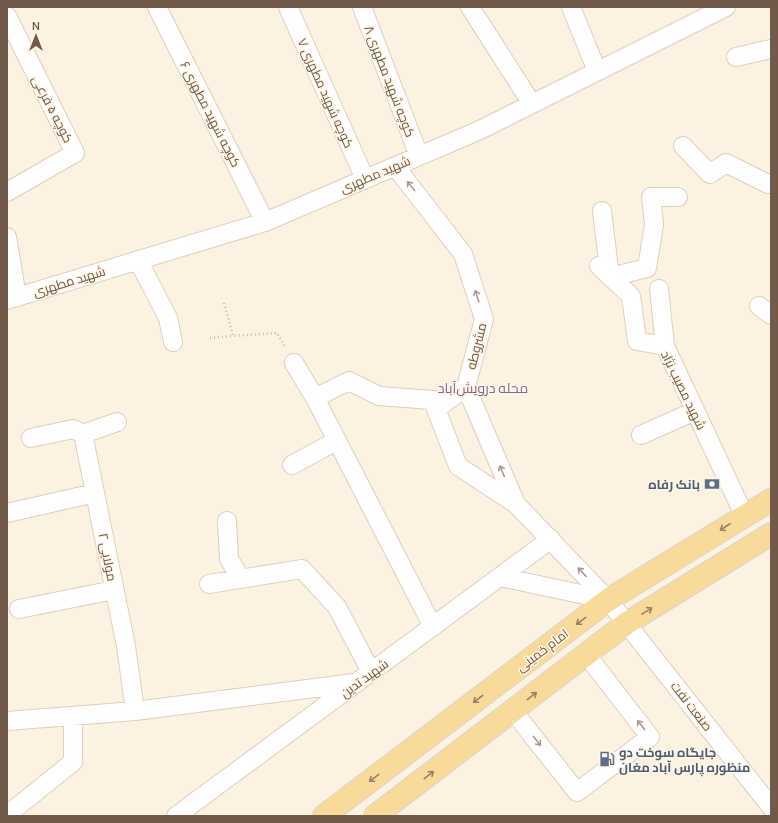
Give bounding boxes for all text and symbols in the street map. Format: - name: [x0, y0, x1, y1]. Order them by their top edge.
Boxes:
- north arrow: [16, 16, 56, 56]
- text: N: [32, 18, 40, 33]
- street label: کوچه شهید مطهری ۸: [359, 22, 420, 140]
- street label: کوچه شهید مطهری ۷: [293, 35, 358, 151]
- street label: کوچه شهید مطهری ۶: [176, 58, 246, 171]
- street label: کوچه ۵ فرعی: [27, 72, 78, 146]
- street label: شهید مطهری: [337, 151, 413, 197]
- one-way arrow: [406, 181, 415, 192]
- street label: شهید مطهری: [31, 261, 107, 301]
- one-way arrow: [473, 290, 480, 303]
- street label: مشروطه: [462, 321, 490, 371]
- street label: شهید مصیب نژاد: [657, 347, 711, 433]
- district label: محله درویش‌آباد: [438, 378, 528, 397]
- one-way arrow: [498, 466, 505, 478]
- place label: بانک رفاه: [648, 475, 700, 493]
- bank icon: بانک رفاه: [703, 475, 721, 493]
- one-way arrow: [720, 523, 731, 531]
- street label: مولایی ۲: [95, 531, 121, 583]
- one-way arrow: [577, 567, 586, 577]
- one-way arrow: [641, 606, 653, 614]
- one-way arrow: [576, 616, 587, 625]
- street label: امام خمینی: [512, 624, 573, 677]
- street label: شهید تدین: [336, 654, 392, 702]
- street label: صنعت نفت: [667, 677, 717, 735]
- one-way arrow: [526, 692, 537, 700]
- one-way arrow: [472, 695, 483, 703]
- one-way arrow: [637, 719, 645, 730]
- one-way arrow: [532, 736, 541, 747]
- place label: جایگاه سوخت دو منظوره پارس آباد مغان: [619, 743, 750, 777]
- fuel station icon: جایگاه سوخت دو منظوره پارس آباد مغان: [598, 750, 616, 768]
- one-way arrow: [423, 771, 434, 779]
- one-way arrow: [369, 774, 380, 782]

